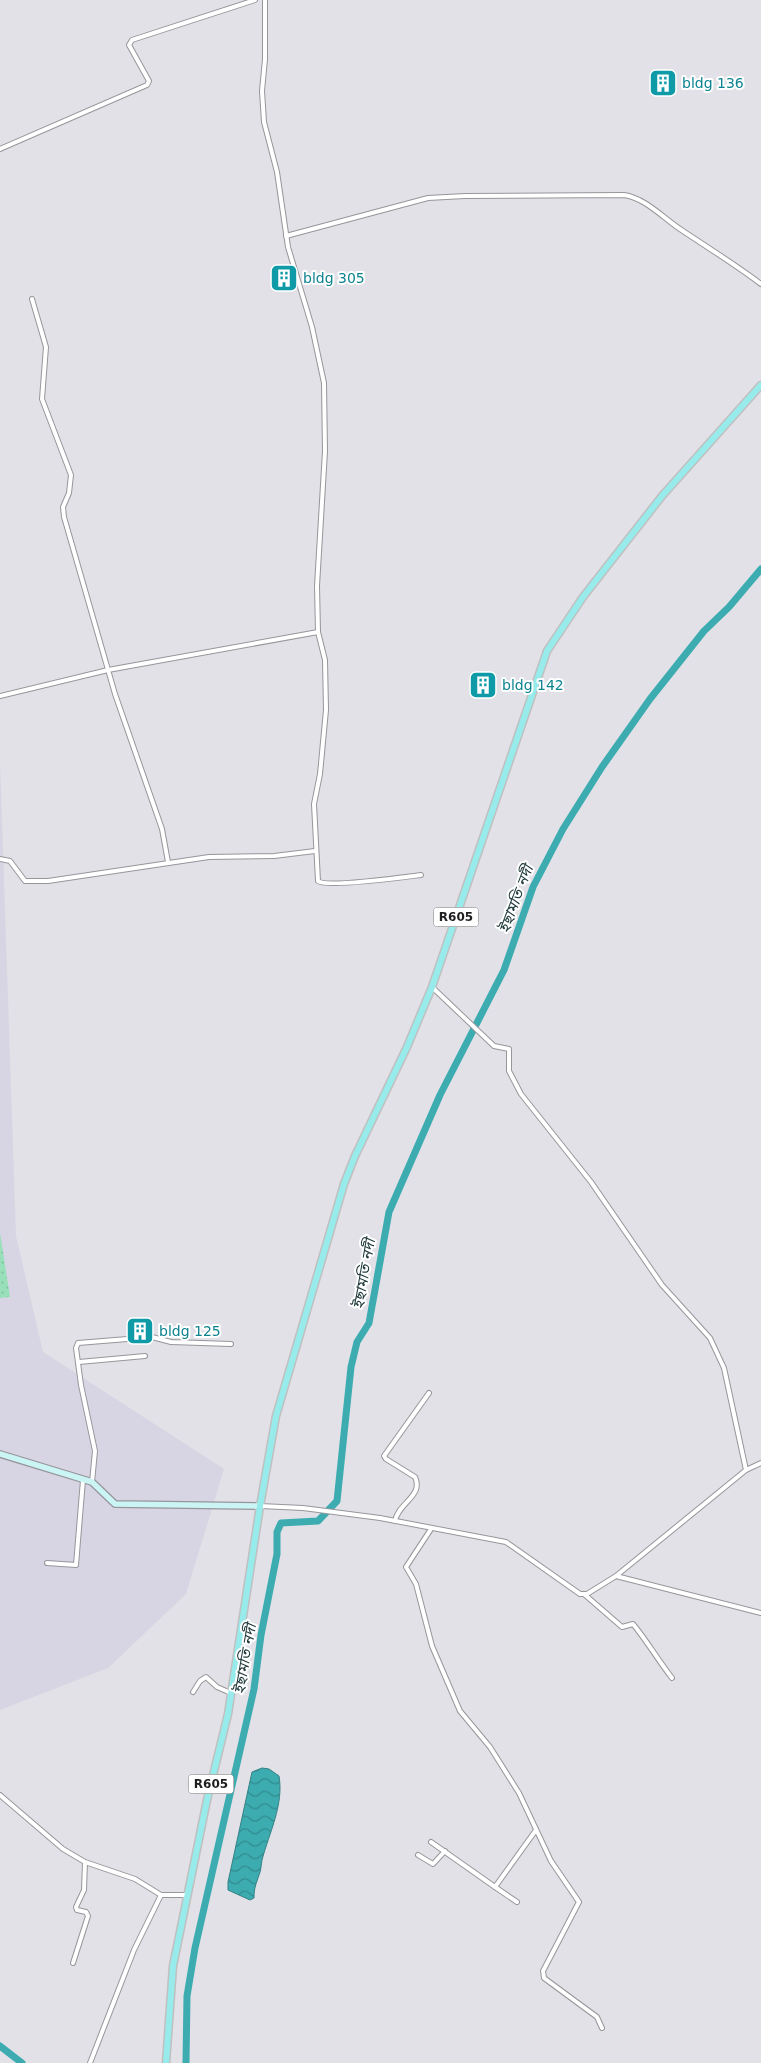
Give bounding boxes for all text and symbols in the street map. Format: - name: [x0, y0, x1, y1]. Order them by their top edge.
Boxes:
- building icon: bldg 136: [648, 68, 678, 98]
- place label: bldg 136: [682, 75, 744, 91]
- building icon: bldg 305: [269, 263, 299, 293]
- place label: bldg 305: [303, 270, 365, 286]
- building icon: bldg 142: [468, 670, 498, 700]
- place label: bldg 142: [502, 677, 564, 693]
- water label: ইছামতি নদী: [495, 860, 538, 935]
- road number: R605: [434, 908, 478, 926]
- water label: ইছামতি নদী: [349, 1235, 380, 1311]
- building icon: bldg 125: [125, 1316, 155, 1346]
- place label: bldg 125: [159, 1323, 221, 1339]
- water label: ইছামতি নদী: [230, 1620, 261, 1696]
- road number: R605: [188, 1775, 234, 1794]

